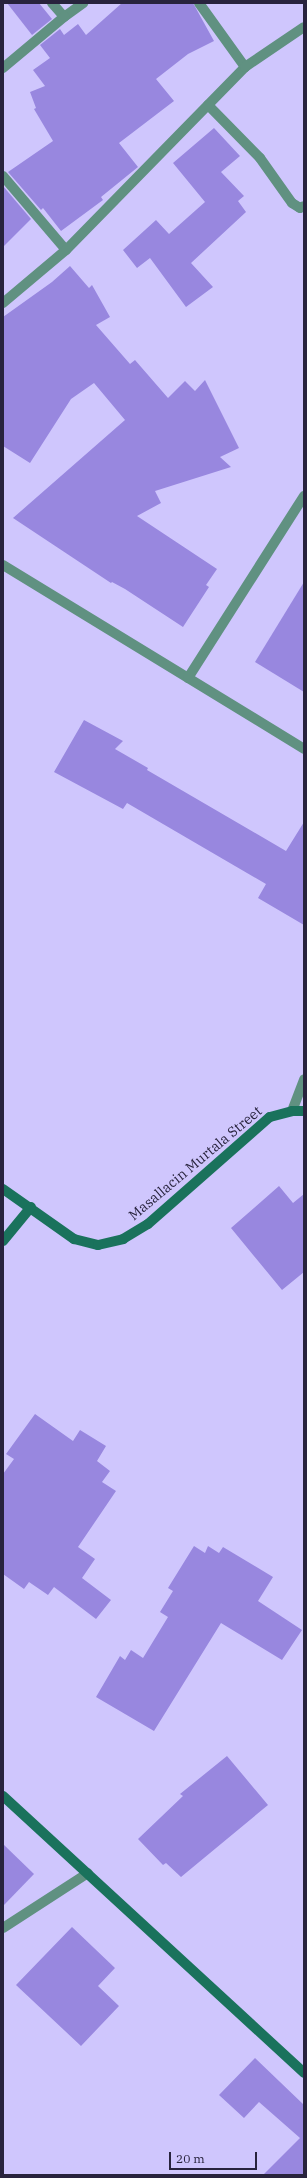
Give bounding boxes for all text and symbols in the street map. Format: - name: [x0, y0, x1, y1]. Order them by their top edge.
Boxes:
- street label: Masallacin Murtala Street: [125, 1102, 265, 1224]
- scale bar: [171, 2144, 259, 2170]
- text: 20 m: [176, 2151, 205, 2166]

